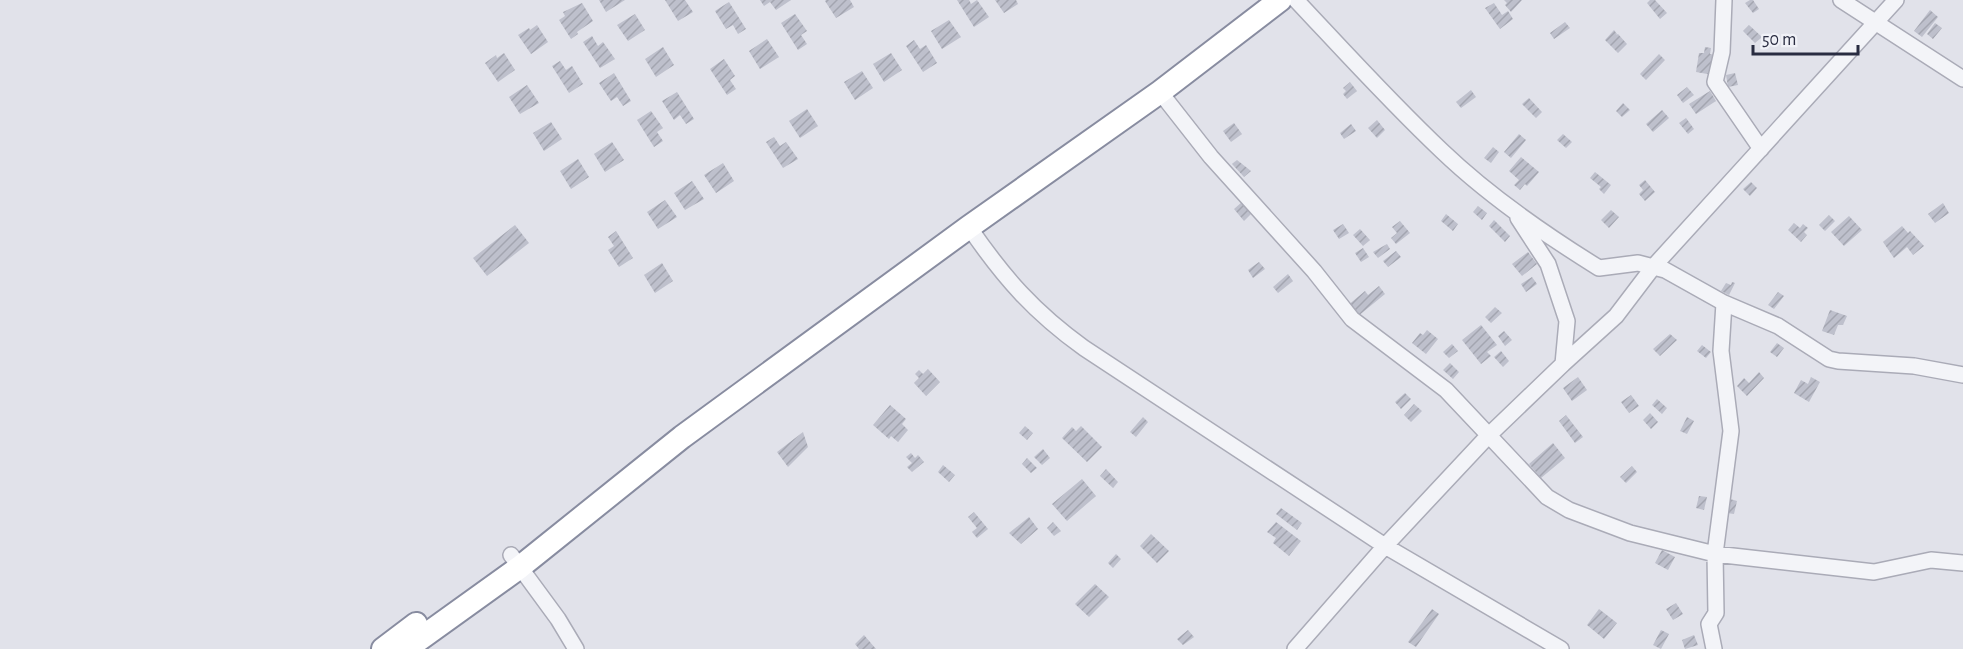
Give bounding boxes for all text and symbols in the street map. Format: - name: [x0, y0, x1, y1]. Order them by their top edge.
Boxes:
- scale bar: [1753, 18, 1858, 56]
- text: 50 m: [1762, 31, 1796, 49]

